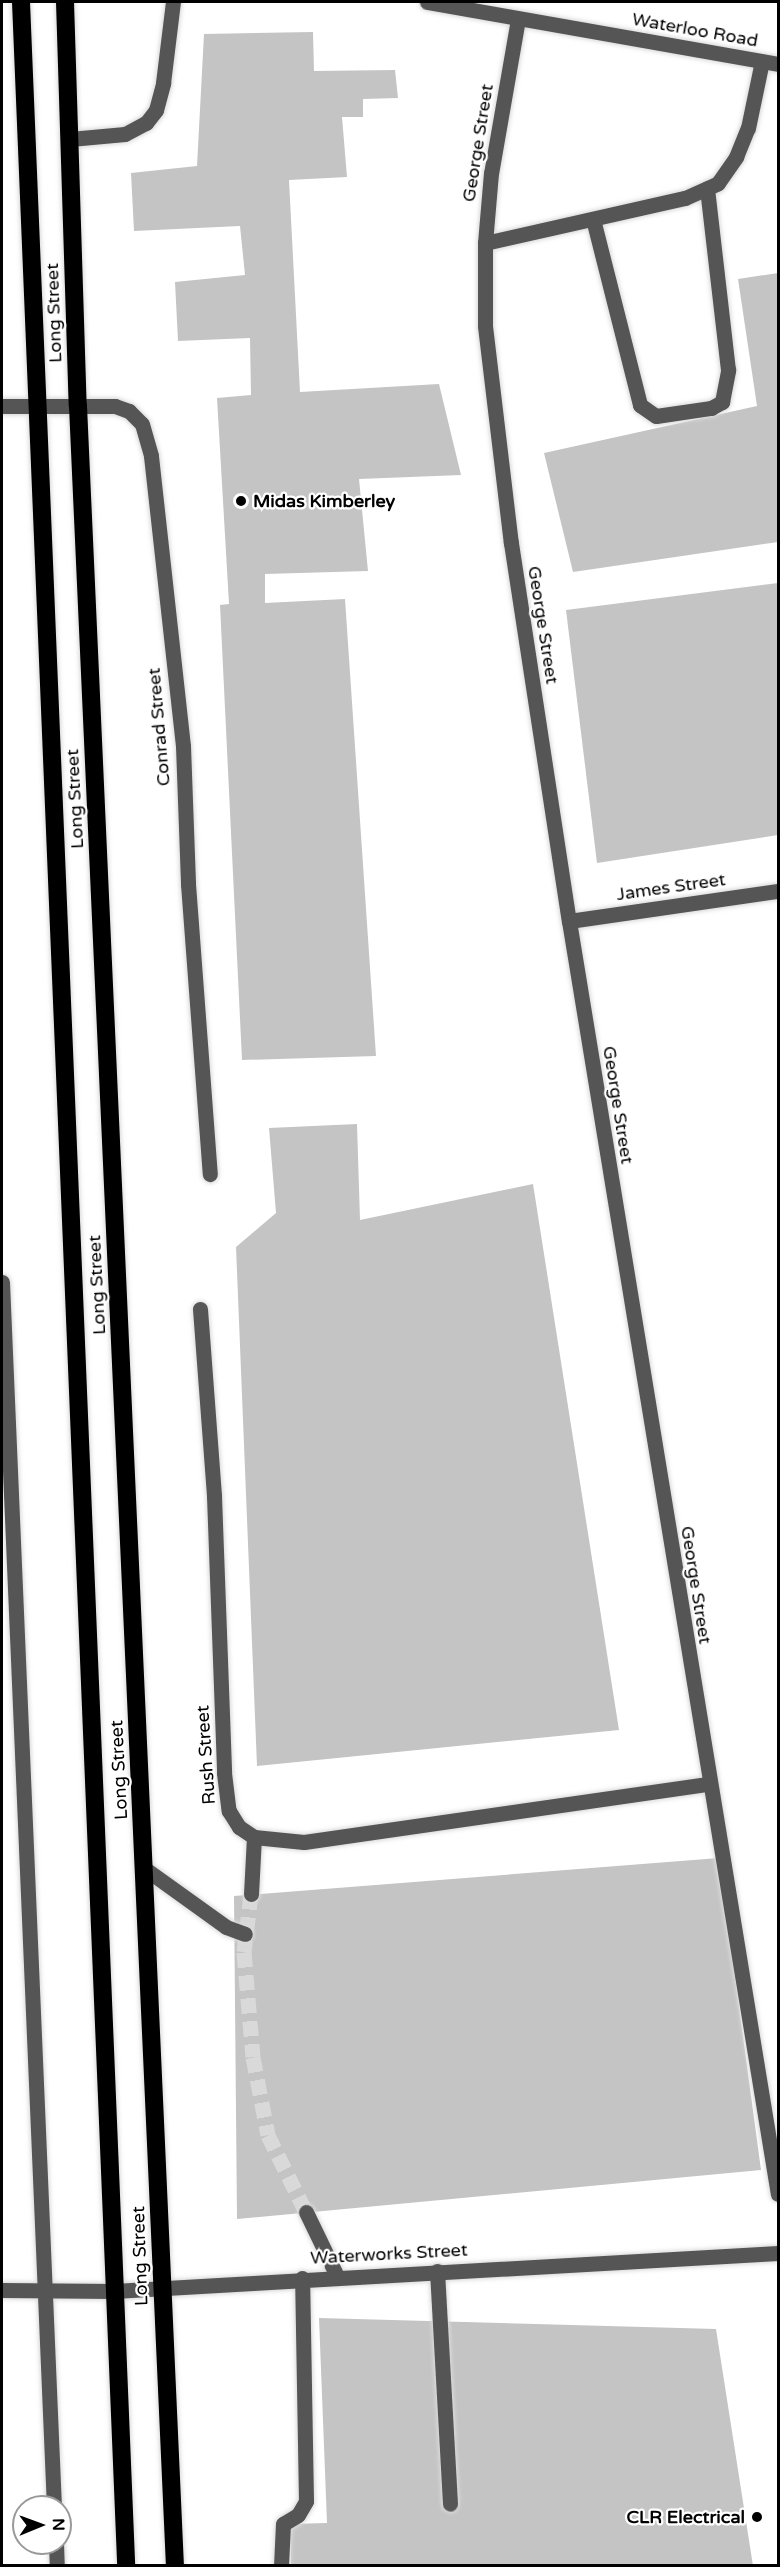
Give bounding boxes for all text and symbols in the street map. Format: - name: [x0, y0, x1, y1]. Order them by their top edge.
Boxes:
- street label: Waterloo Road: [630, 8, 760, 52]
- street label: George Street: [458, 83, 498, 203]
- street label: Long Street: [41, 263, 67, 363]
- place label: Midas Kimberley: [253, 490, 395, 512]
- marker: Midas Kimberley: [234, 494, 248, 508]
- street label: George Street: [523, 565, 563, 685]
- street label: Conrad Street: [143, 667, 175, 787]
- street label: Long Street: [62, 749, 88, 849]
- street label: James Street: [615, 869, 727, 905]
- street label: George Street: [598, 1045, 638, 1165]
- street label: Long Street: [84, 1235, 110, 1335]
- street label: George Street: [676, 1525, 716, 1645]
- street label: Rush Street: [192, 1705, 220, 1805]
- street label: Long Street: [106, 1720, 132, 1820]
- street label: Long Street: [127, 2206, 153, 2306]
- street label: Waterworks Street: [310, 2239, 468, 2269]
- north arrow: [12, 2495, 72, 2555]
- place label: CLR Electrical: [626, 2506, 745, 2528]
- marker: CLR Electrical: [750, 2510, 764, 2524]
- text: N: [48, 2518, 68, 2531]

